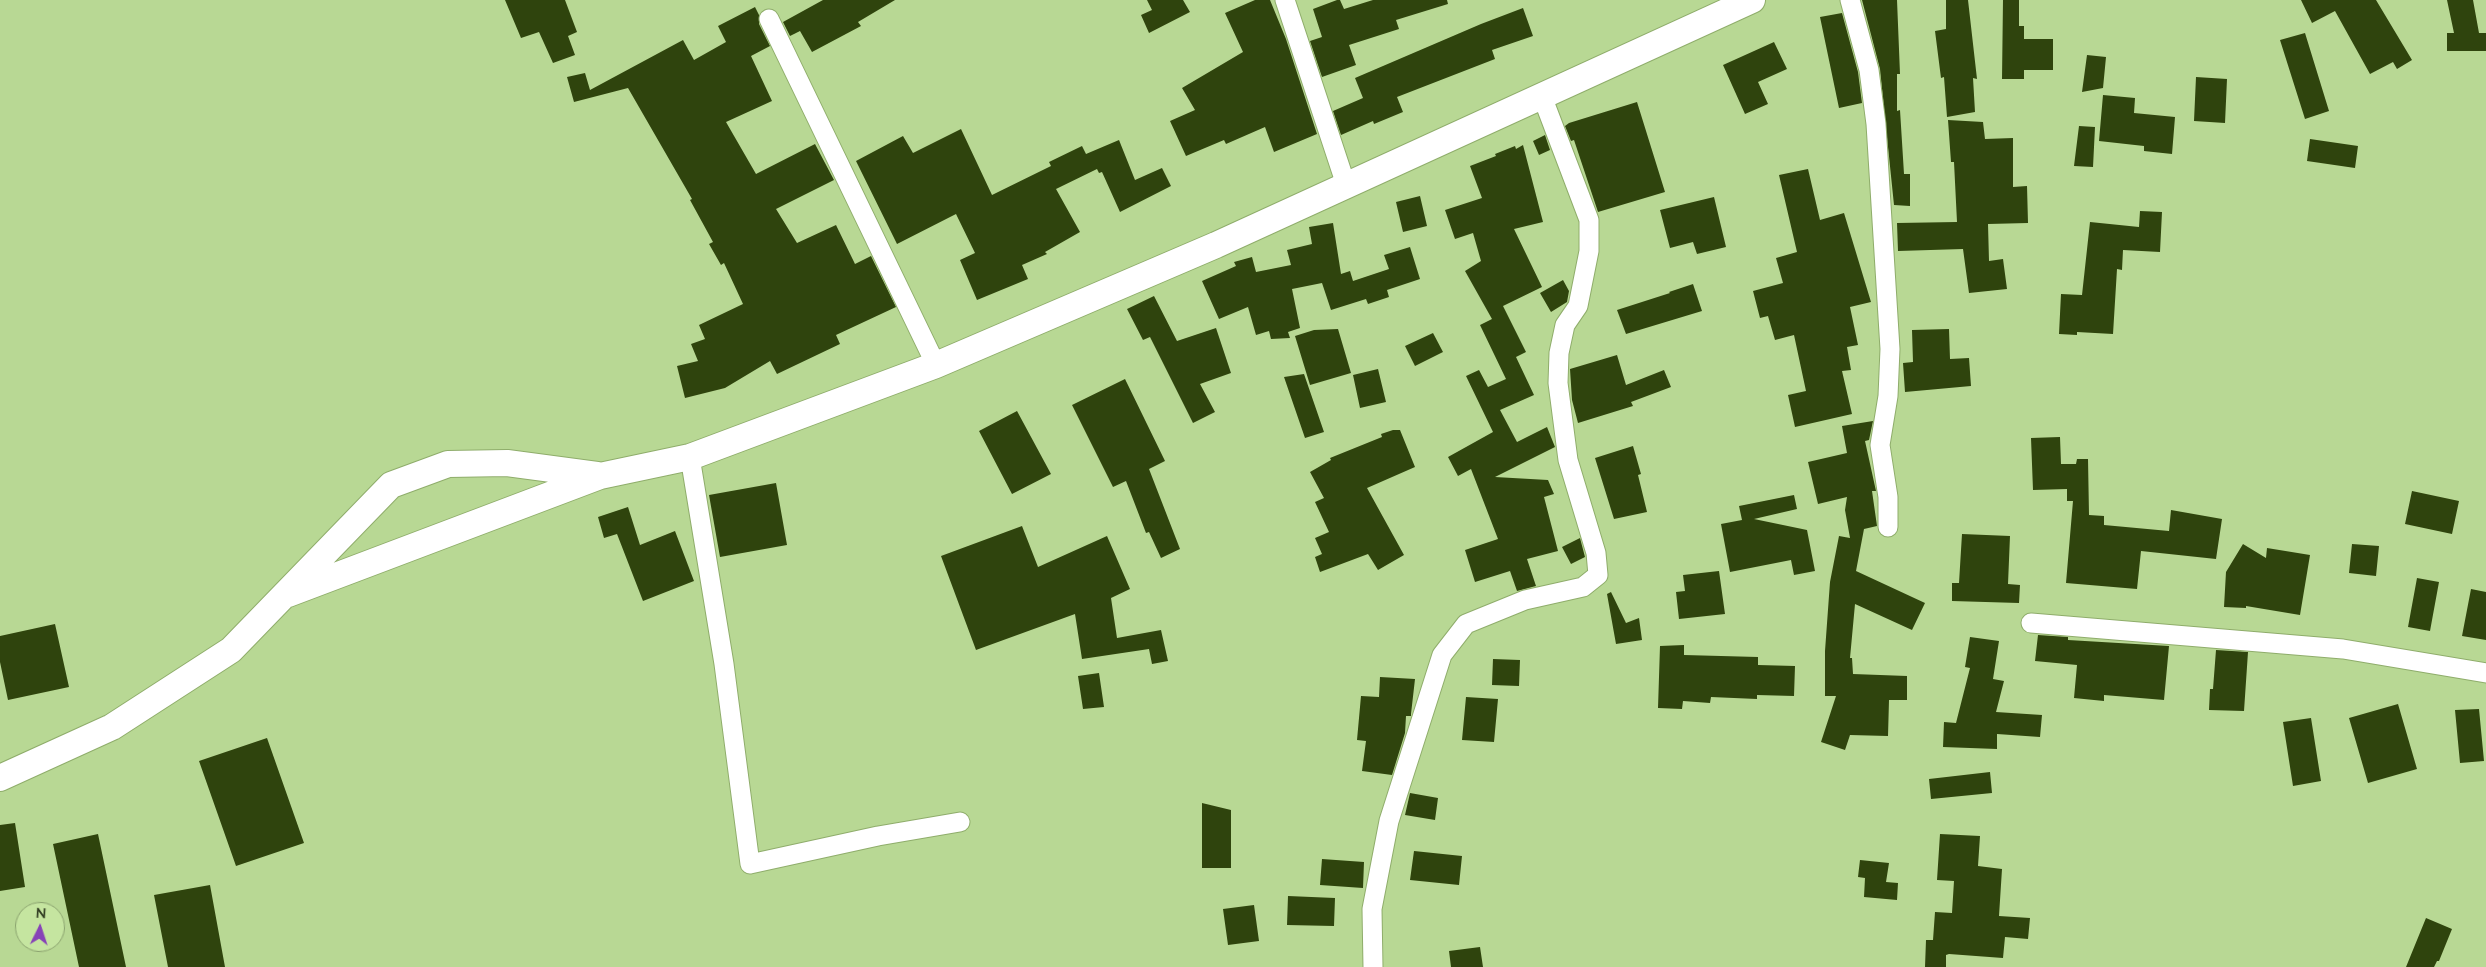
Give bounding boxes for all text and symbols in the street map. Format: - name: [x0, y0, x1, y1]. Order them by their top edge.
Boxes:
- north arrow: [15, 902, 65, 952]
- text: N: [35, 904, 47, 922]

